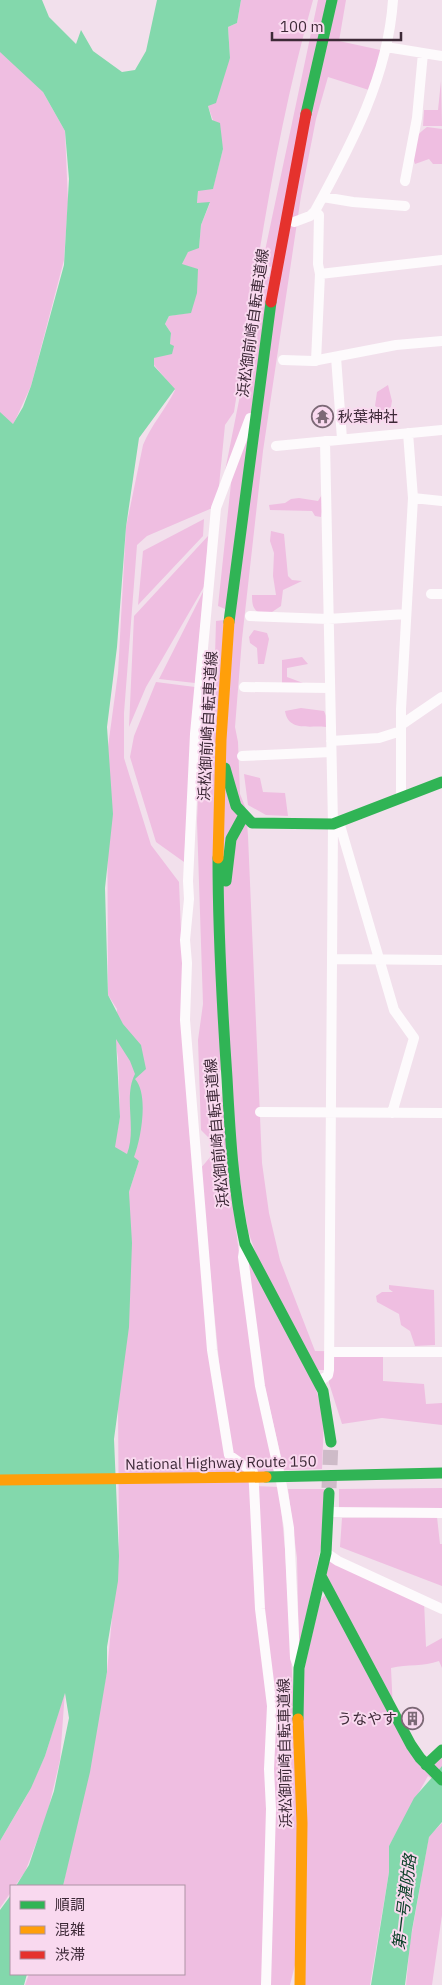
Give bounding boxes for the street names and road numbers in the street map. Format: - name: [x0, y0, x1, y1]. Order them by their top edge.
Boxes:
- street label: 浜松御前崎自転車道線: [233, 247, 272, 399]
- street label: 浜松御前崎自転車道線: [194, 651, 221, 801]
- street label: 浜松御前崎自転車道線: [201, 1057, 233, 1209]
- street label: National Highway Route 150: [125, 1451, 317, 1474]
- street label: 浜松御前崎自転車道線: [274, 1678, 295, 1828]

